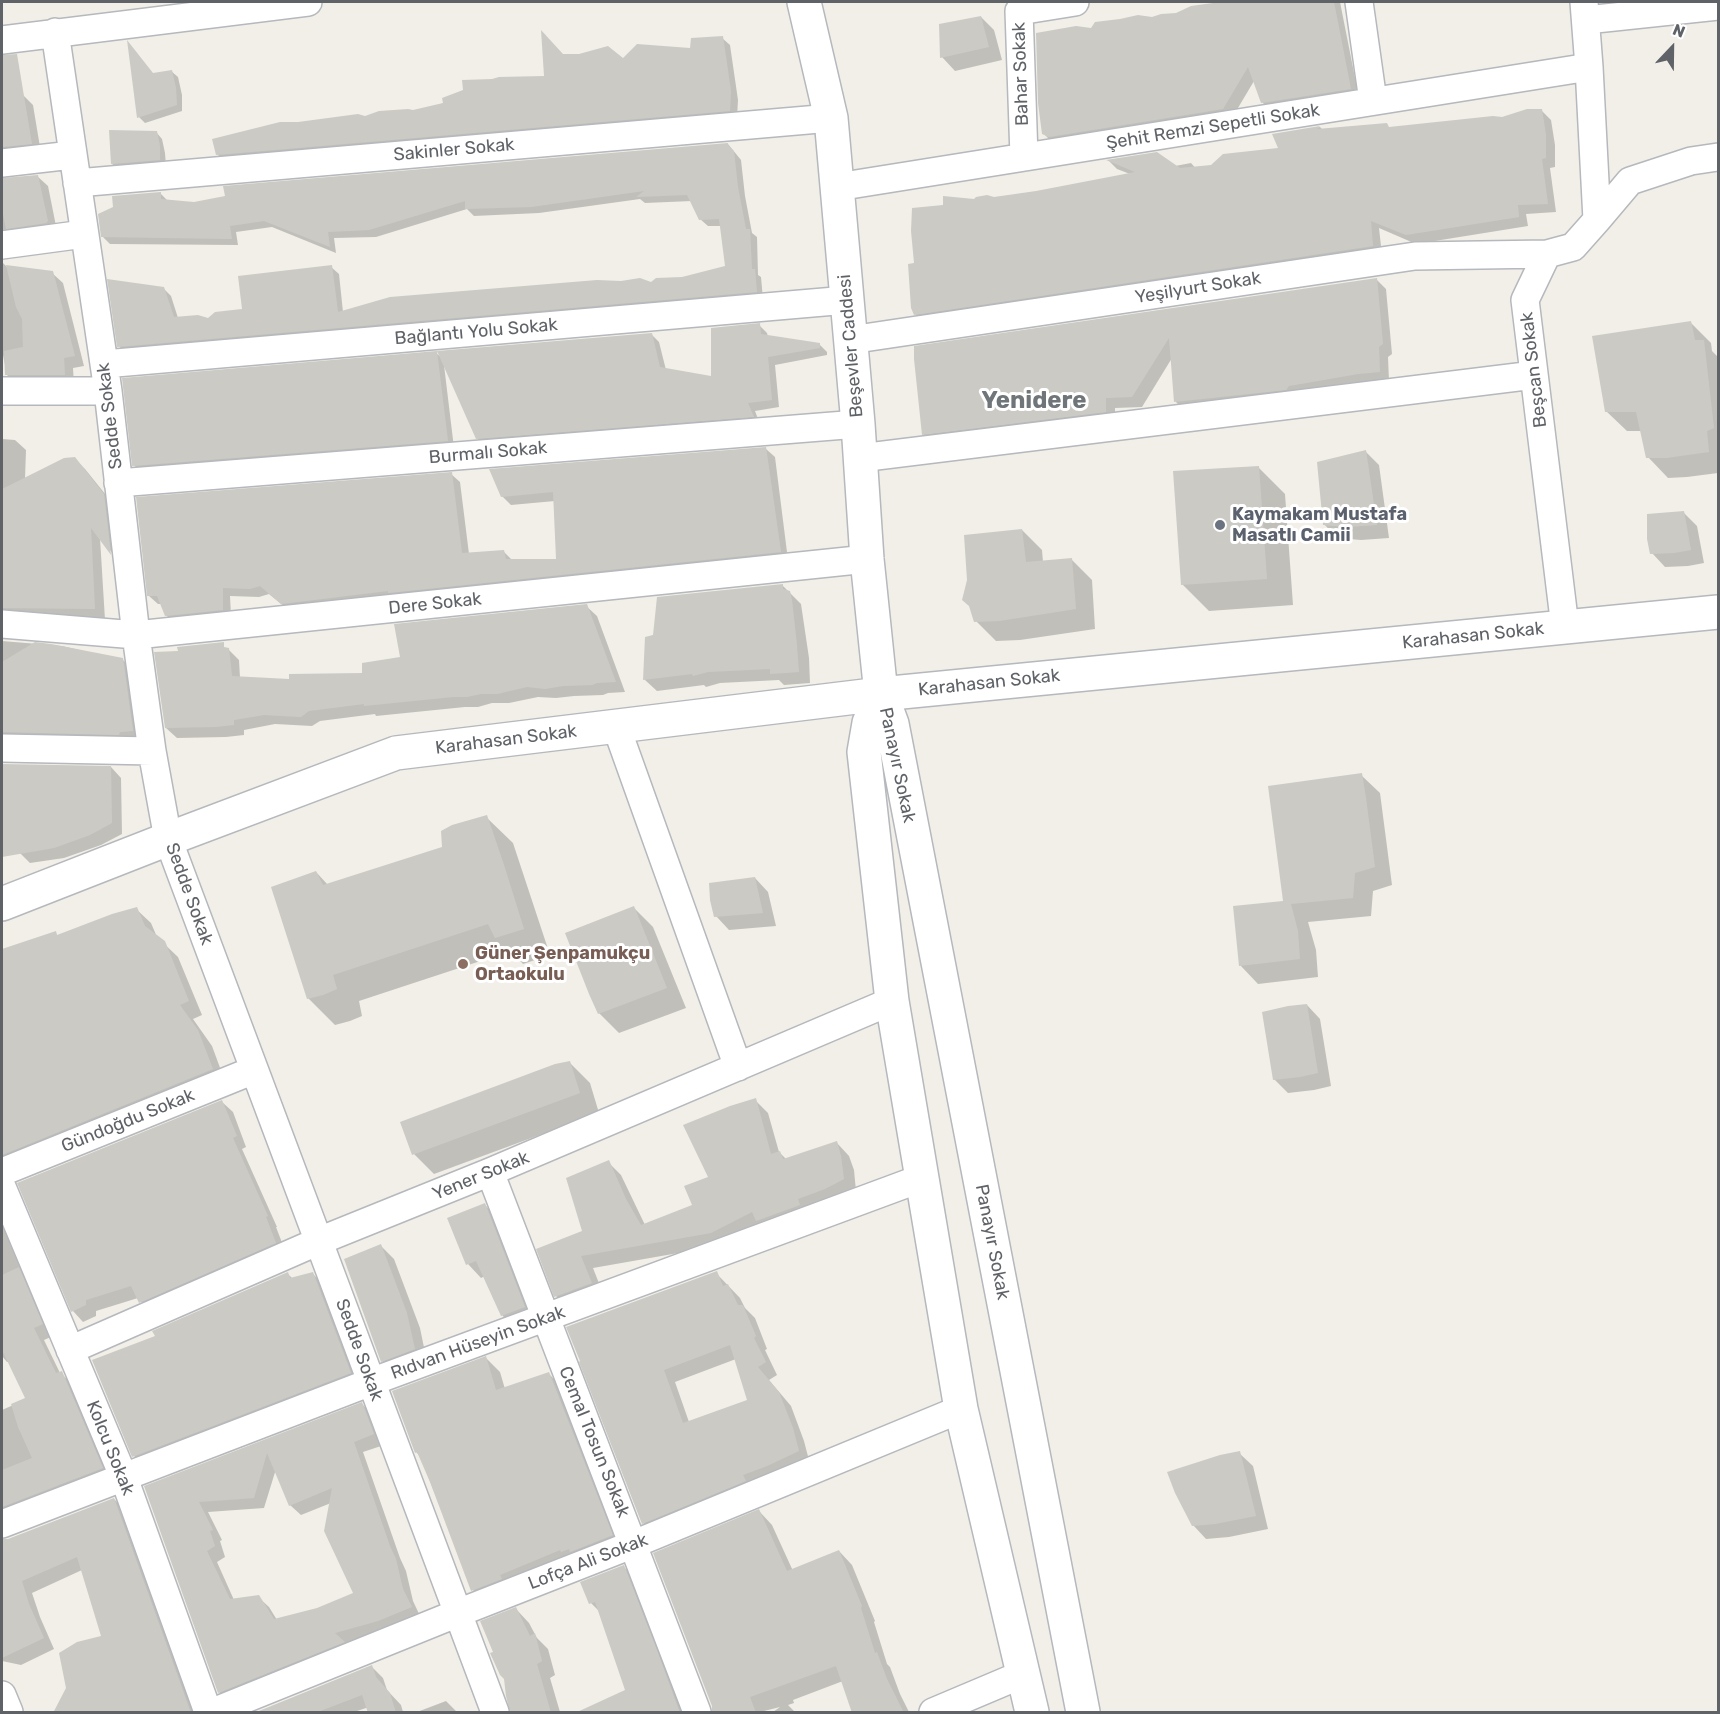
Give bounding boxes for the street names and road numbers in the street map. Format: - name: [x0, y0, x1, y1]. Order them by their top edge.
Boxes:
- street label: Bahar Sokak: [1008, 22, 1034, 126]
- street label: Şehit Remzi Sepetli Sokak: [1105, 99, 1321, 155]
- street label: Sakinler Sokak: [393, 134, 515, 166]
- street label: Yeşilyurt Sokak: [1134, 267, 1262, 309]
- street label: Beşevler Caddesi: [834, 273, 868, 419]
- street label: Beşcan Sokak: [1516, 311, 1552, 429]
- street label: Bağlantı Yolu Sokak: [394, 314, 558, 350]
- street label: Sedde Sokak: [93, 362, 127, 470]
- street label: Burmalı Sokak: [428, 437, 548, 469]
- street label: Dere Sokak: [387, 588, 483, 620]
- street label: Karahasan Sokak: [1401, 618, 1545, 654]
- street label: Karahasan Sokak: [917, 665, 1061, 701]
- street label: Panayır Sokak: [874, 705, 920, 825]
- street label: Karahasan Sokak: [434, 721, 578, 759]
- street label: Sedde Sokak: [161, 840, 217, 948]
- street label: Gündoğdu Sokak: [58, 1084, 198, 1158]
- street label: Yener Sokak: [430, 1147, 532, 1205]
- street label: Panayır Sokak: [970, 1182, 1014, 1302]
- street label: Sedde Sokak: [331, 1296, 387, 1404]
- street label: Rıdvan Hüseyin Sokak: [388, 1301, 568, 1385]
- street label: Cemal Tosun Sokak: [554, 1363, 634, 1521]
- street label: Kolcu Sokak: [81, 1398, 139, 1498]
- street label: Lofça Ali Sokak: [525, 1529, 651, 1595]

